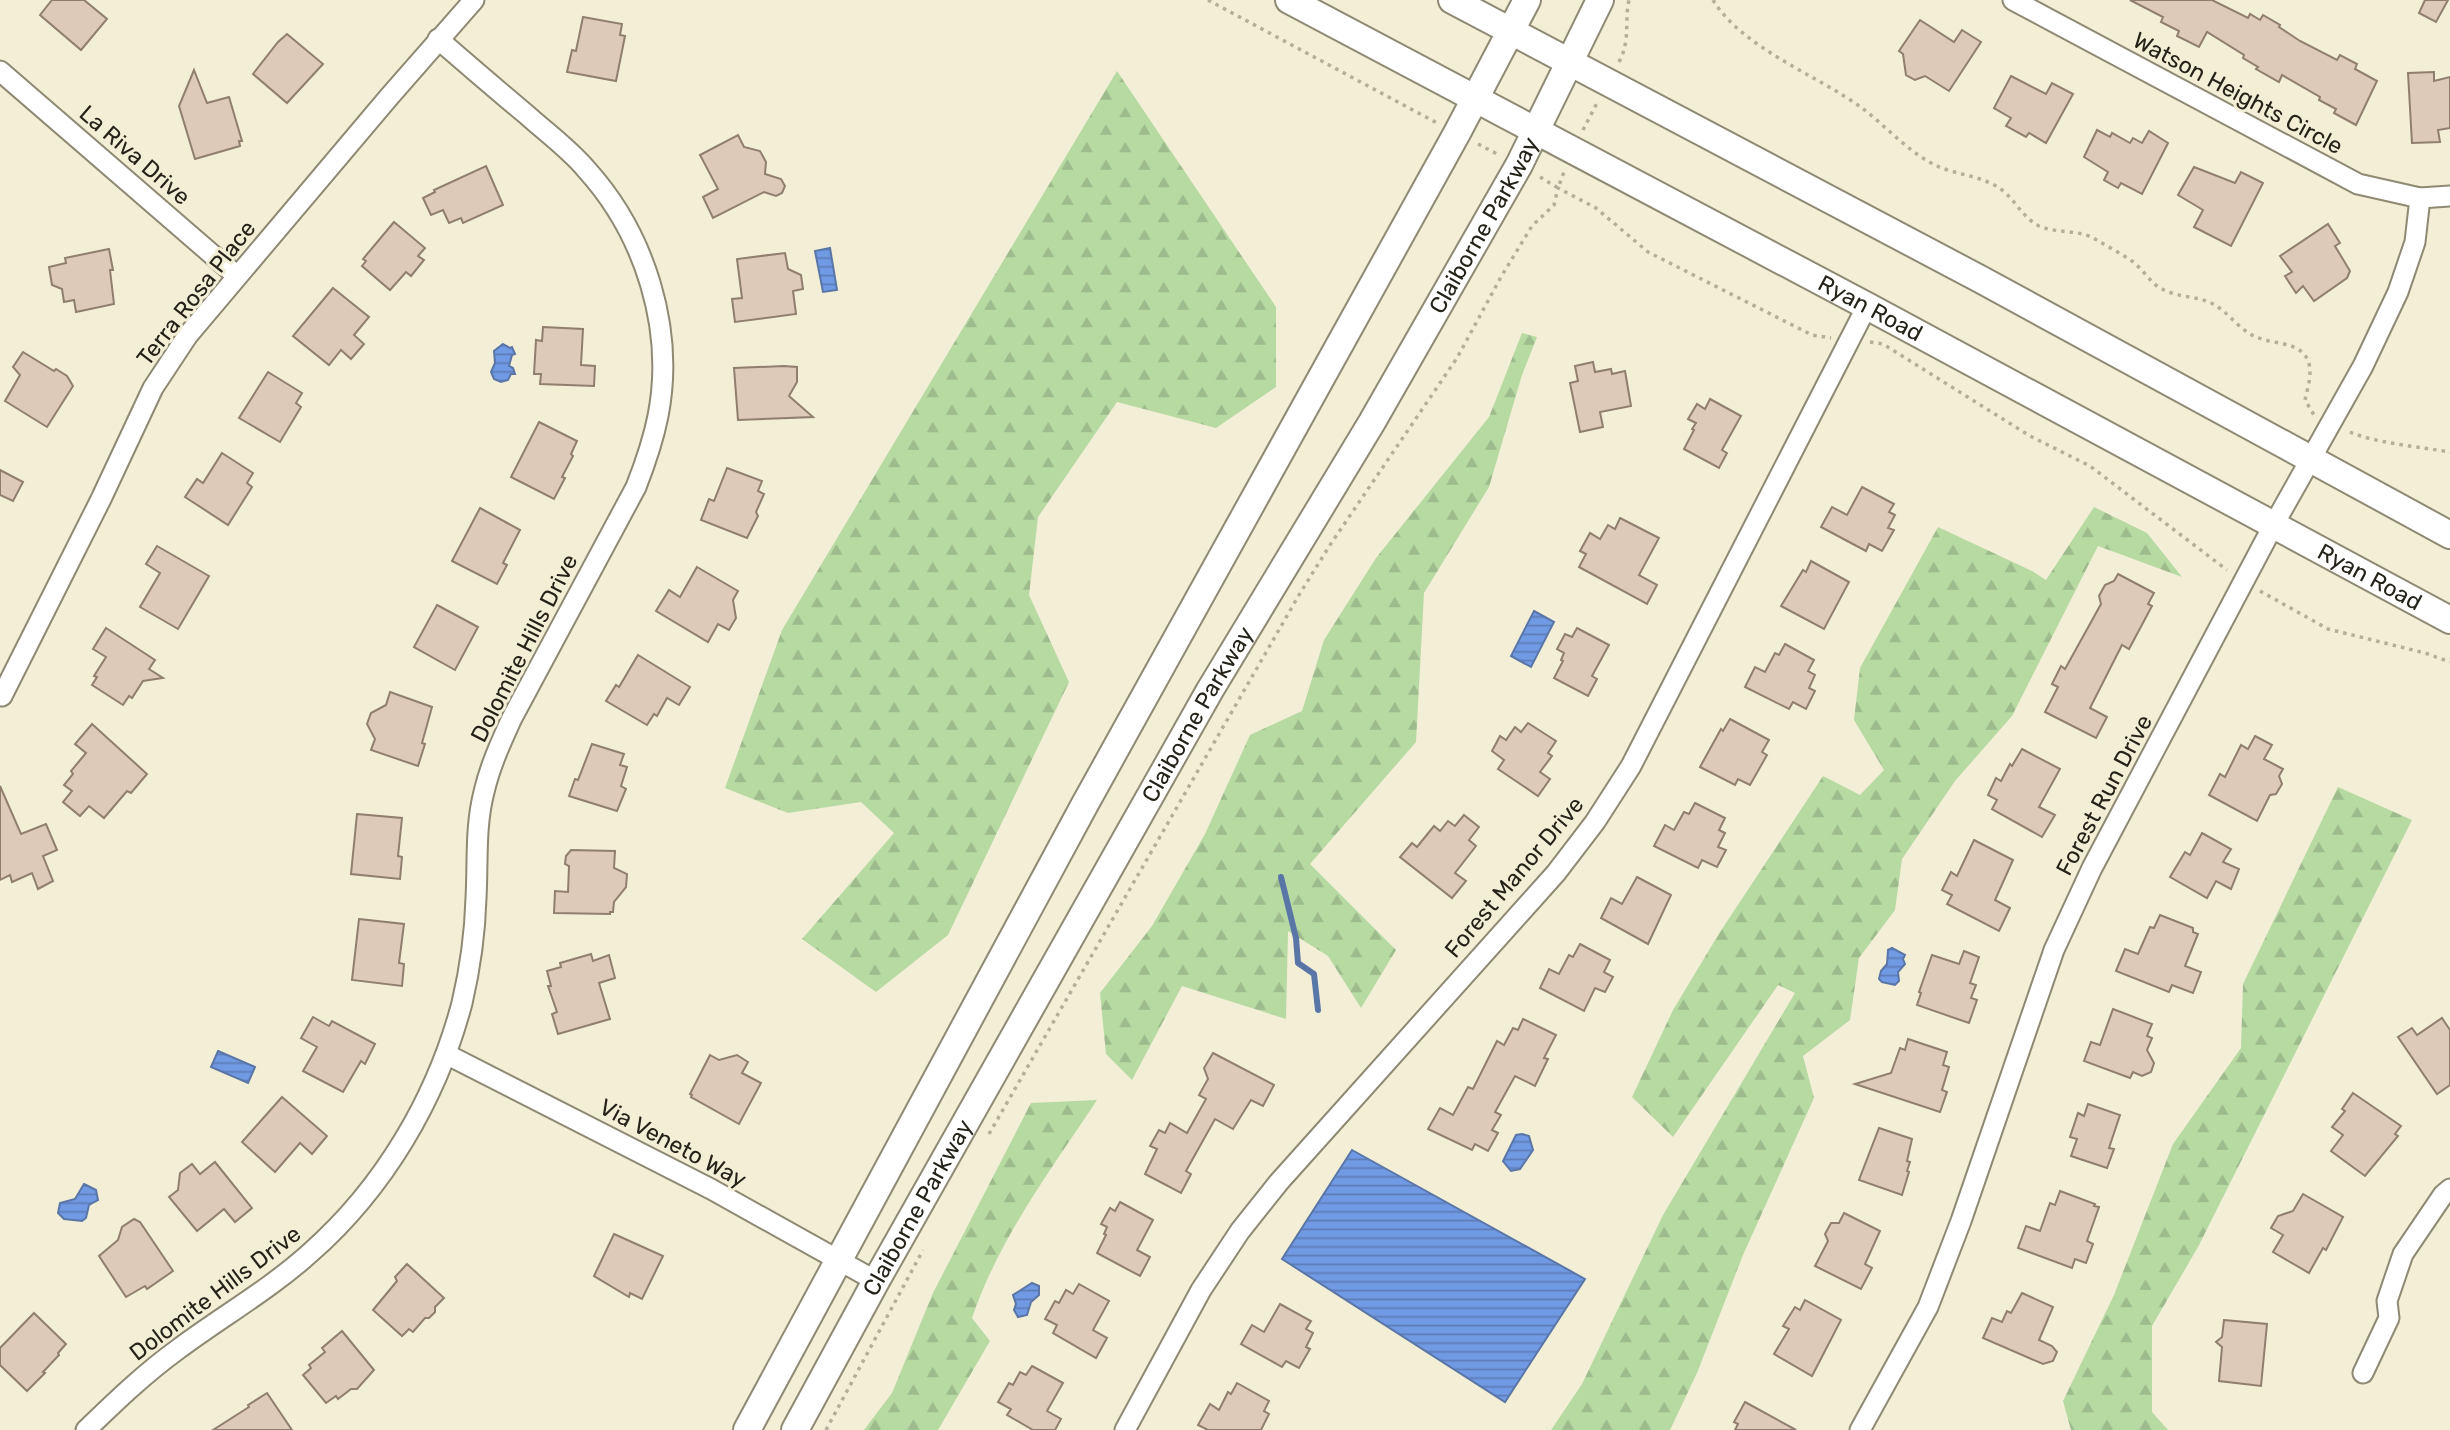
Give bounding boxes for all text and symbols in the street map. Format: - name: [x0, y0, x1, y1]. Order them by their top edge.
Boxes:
- street label: Watson Heights Circle: [2128, 26, 2348, 160]
- street label: La Riva Drive: [74, 99, 196, 211]
- street label: Claiborne Parkway: [1423, 132, 1545, 319]
- street label: Terra Rosa Place: [131, 215, 261, 371]
- street label: Ryan Road: [1814, 269, 1927, 347]
- street label: Ryan Road: [2313, 537, 2427, 616]
- street label: Dolomite Hills Drive: [464, 549, 584, 747]
- street label: Claiborne Parkway: [1135, 621, 1259, 807]
- street label: Forest Run Drive: [2050, 710, 2158, 880]
- street label: Forest Manor Drive: [1439, 791, 1589, 963]
- street label: Via Veneto Way: [595, 1093, 751, 1194]
- street label: Claiborne Parkway: [857, 1114, 979, 1301]
- street label: Dolomite Hills Drive: [124, 1219, 306, 1367]

